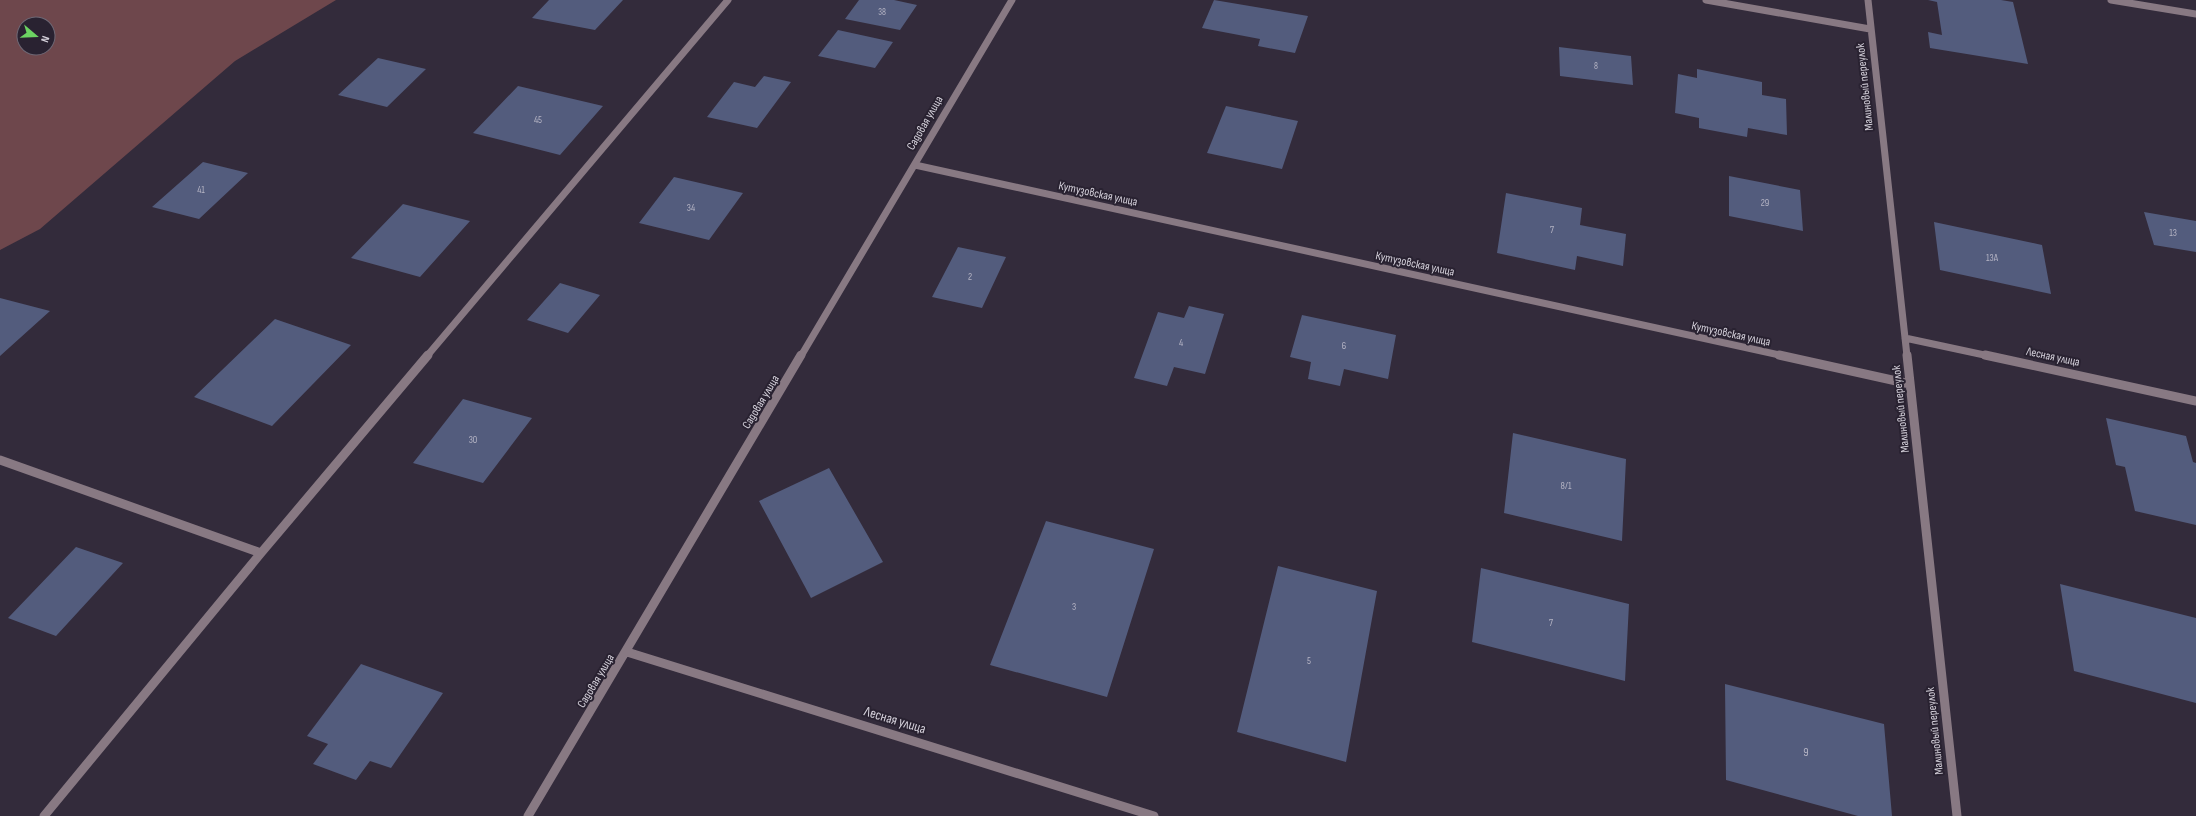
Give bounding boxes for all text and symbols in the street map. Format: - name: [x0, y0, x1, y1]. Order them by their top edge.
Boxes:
- house number: 38: [878, 7, 886, 18]
- north arrow: [16, 16, 56, 56]
- text: N: [38, 34, 52, 44]
- street label: Малиновый переулок: [1853, 42, 1877, 131]
- house number: 8: [1594, 61, 1598, 72]
- street label: Садовая улица: [904, 93, 947, 153]
- house number: 45: [534, 114, 542, 126]
- street label: Кутузовская улица: [1057, 178, 1139, 210]
- house number: 41: [197, 184, 205, 196]
- house number: 29: [1761, 197, 1769, 209]
- house number: 34: [687, 202, 695, 214]
- house number: 7: [1550, 224, 1554, 236]
- house number: 13: [2169, 227, 2177, 239]
- street label: Кутузовская улица: [1374, 248, 1456, 280]
- house number: 13А: [1986, 252, 1999, 264]
- house number: 2: [968, 271, 972, 283]
- street label: Кутузовская улица: [1690, 318, 1772, 350]
- house number: 4: [1179, 337, 1183, 349]
- house number: 6: [1342, 340, 1346, 352]
- street label: Лесная улица: [2024, 344, 2082, 370]
- street label: Малиновый переулок: [1889, 364, 1913, 453]
- street label: Садовая улица: [739, 372, 783, 432]
- house number: 30: [469, 434, 477, 446]
- house number: 8/1: [1561, 480, 1572, 492]
- house number: 3: [1072, 601, 1076, 613]
- house number: 7: [1549, 617, 1553, 629]
- street label: Садовая улица: [574, 651, 618, 711]
- house number: 5: [1307, 655, 1311, 667]
- street label: Малиновый переулок: [1923, 686, 1947, 775]
- street label: Лесная улица: [861, 702, 928, 737]
- house number: 9: [1803, 745, 1809, 760]

